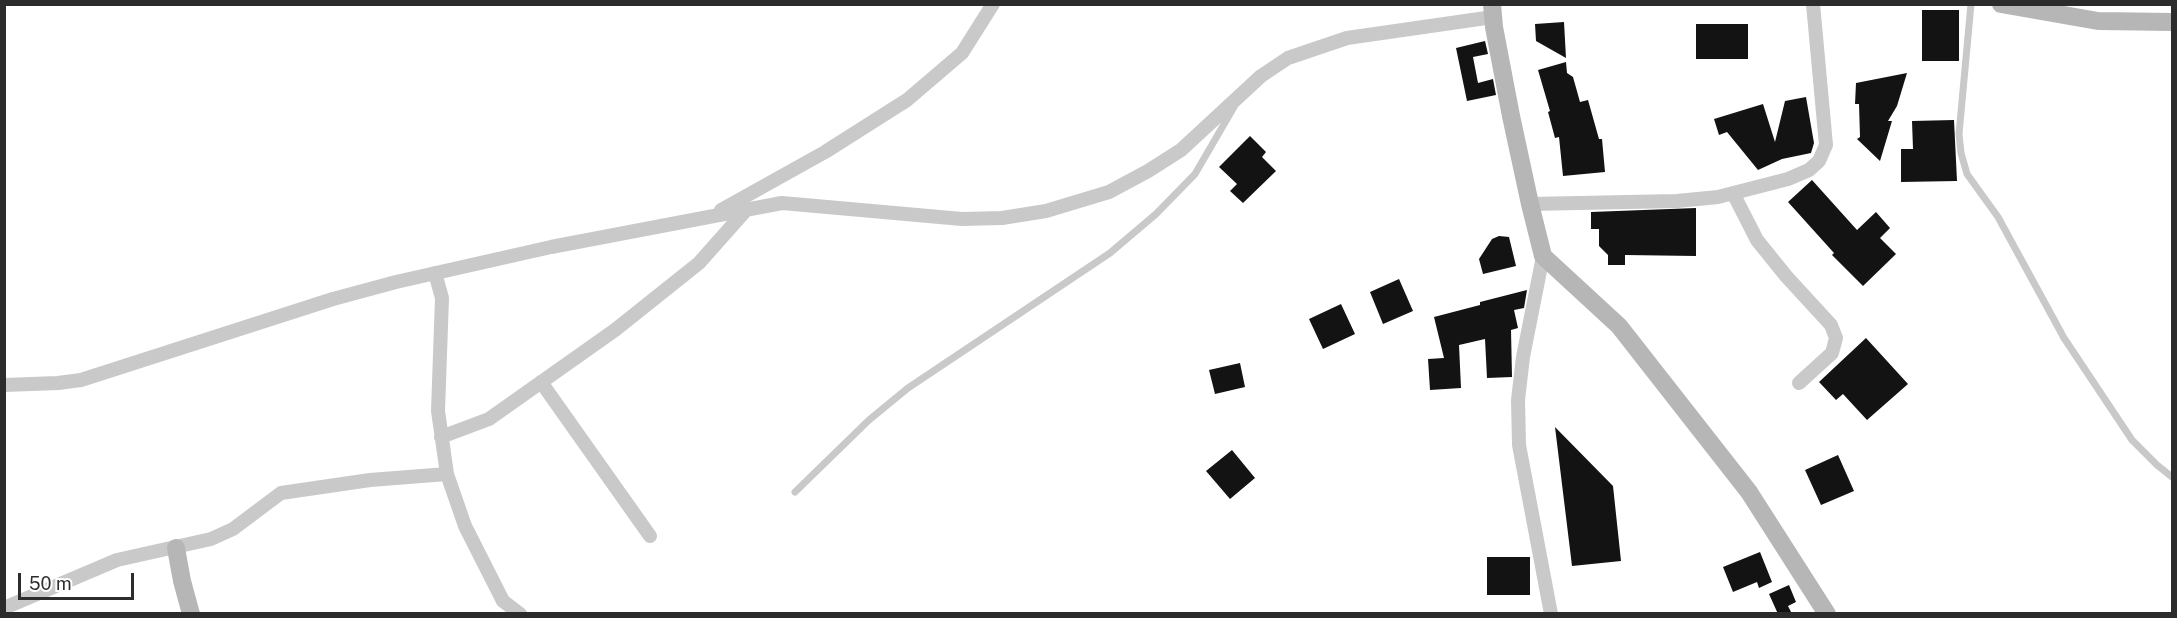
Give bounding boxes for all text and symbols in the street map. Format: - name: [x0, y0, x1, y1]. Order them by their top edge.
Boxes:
- scale bar: [21, 561, 136, 599]
- text: 50 m: [29, 573, 72, 594]

